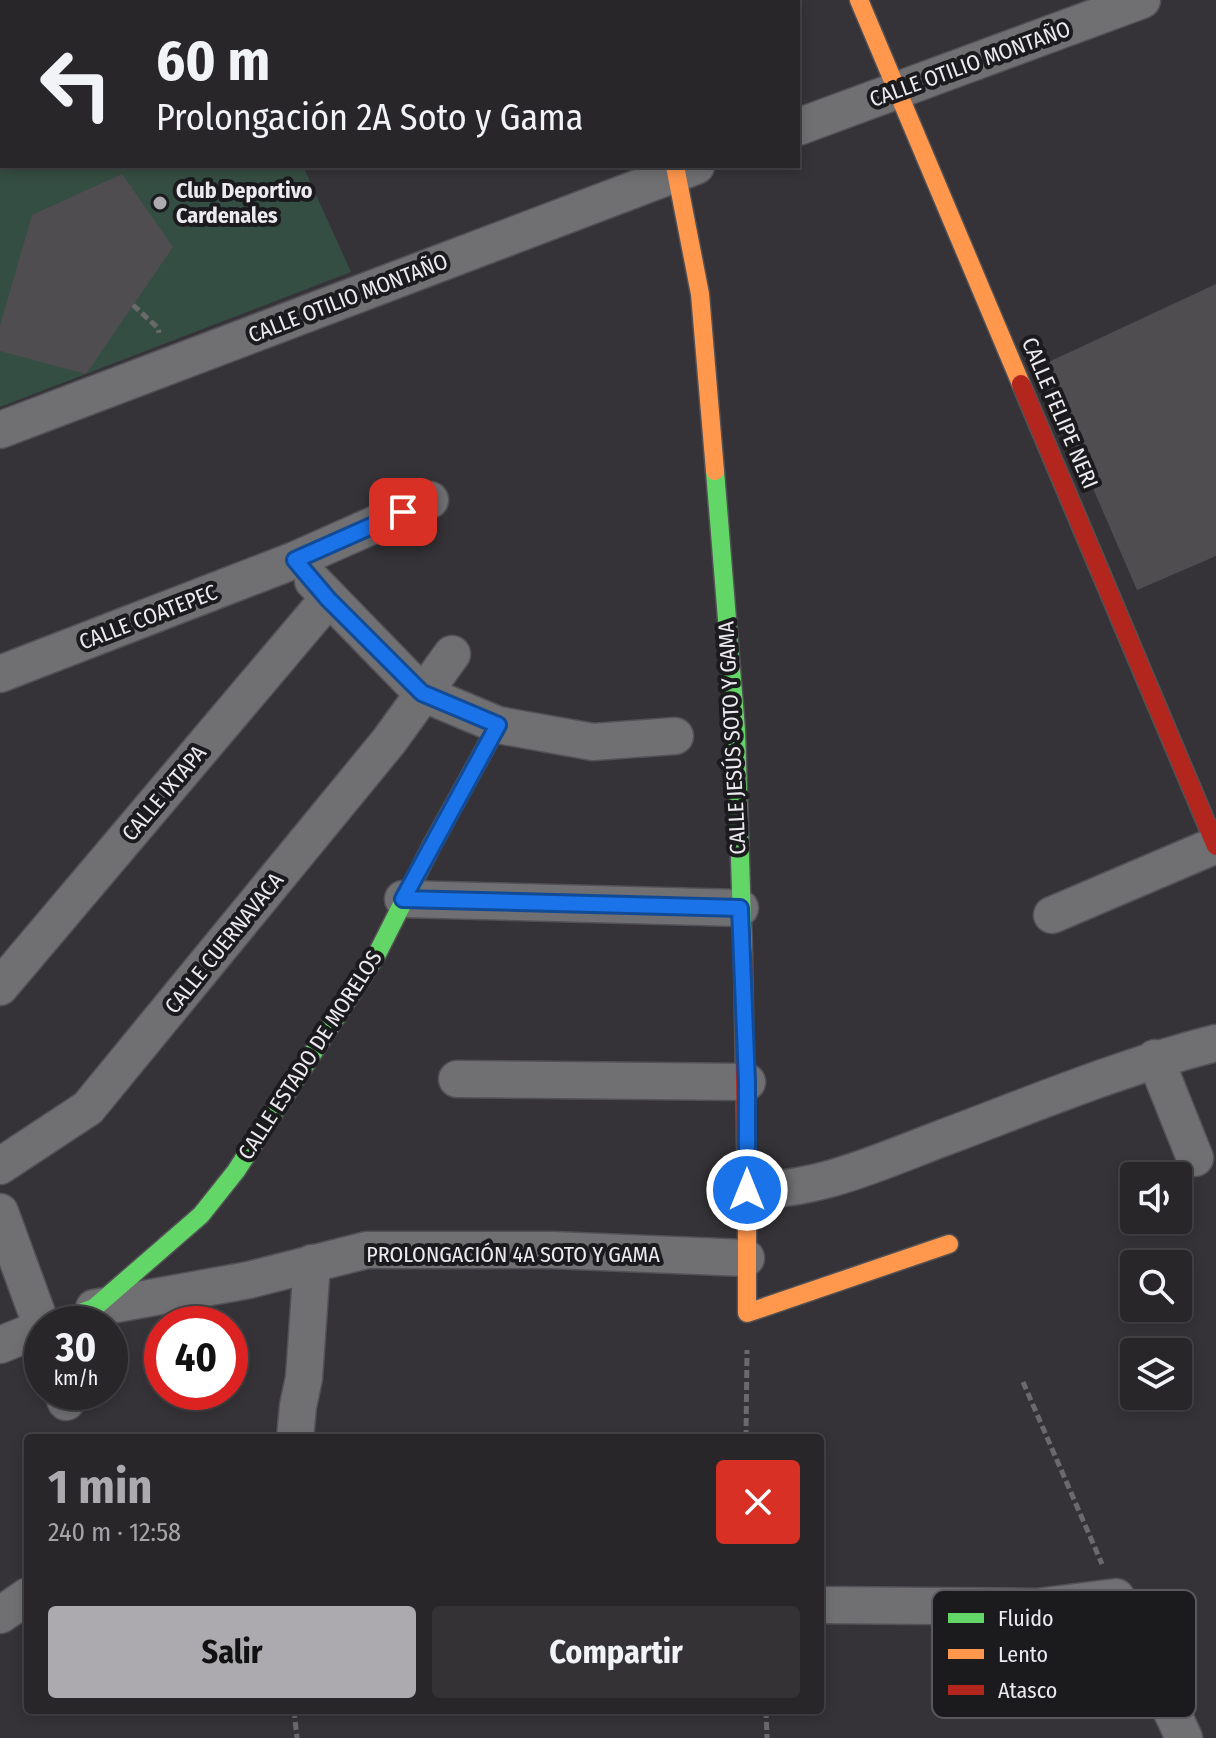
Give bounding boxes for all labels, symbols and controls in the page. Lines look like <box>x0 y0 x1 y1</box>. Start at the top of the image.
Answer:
street label: CALLE OTILIO MONTAÑO <box>866 15 1074 113</box>
text: 60 m <box>156 28 270 95</box>
icon: left <box>24 32 128 136</box>
text: Prolongación 2A Soto y Gama <box>156 96 583 140</box>
place label: Club Deportivo Cardenales <box>176 177 313 229</box>
marker: Club Deportivo Cardenales <box>151 194 169 212</box>
street label: CALLE OTILIO MONTAÑO <box>244 247 452 349</box>
street label: CALLE FELIPE NERI <box>1016 333 1104 493</box>
pin <box>369 478 437 546</box>
icon: arrive <box>381 490 425 534</box>
street label: CALLE COATEPEC <box>75 578 221 656</box>
street label: CALLE JESÚS SOTO Y GAMA <box>712 620 752 855</box>
street label: CALLE IXTAPA <box>116 739 212 846</box>
street label: CALLE CUERNAVACA <box>159 867 289 1019</box>
street label: CALLE ESTADO DE MORELOS <box>232 945 388 1165</box>
position arrow <box>705 1148 789 1232</box>
map controls <box>1120 1162 1192 1410</box>
button: sound <box>1120 1162 1192 1234</box>
street label: PROLONGACIÓN 4A SOTO Y GAMA <box>366 1241 660 1268</box>
button: search <box>1120 1250 1192 1322</box>
speed limit sign: 40 <box>144 1306 248 1410</box>
text: 30 <box>56 1324 96 1372</box>
button: layers <box>1120 1338 1192 1410</box>
text: km/h <box>54 1366 98 1390</box>
text: 1 min <box>48 1458 153 1516</box>
button: close <box>716 1460 800 1544</box>
text: 240 m · 12:58 <box>48 1517 181 1548</box>
legend <box>932 1590 1196 1718</box>
text: Fluido <box>998 1605 1054 1632</box>
button: Salir <box>48 1606 416 1698</box>
button: Compartir <box>432 1606 800 1698</box>
text: Lento <box>998 1641 1048 1668</box>
text: Atasco <box>998 1677 1057 1704</box>

